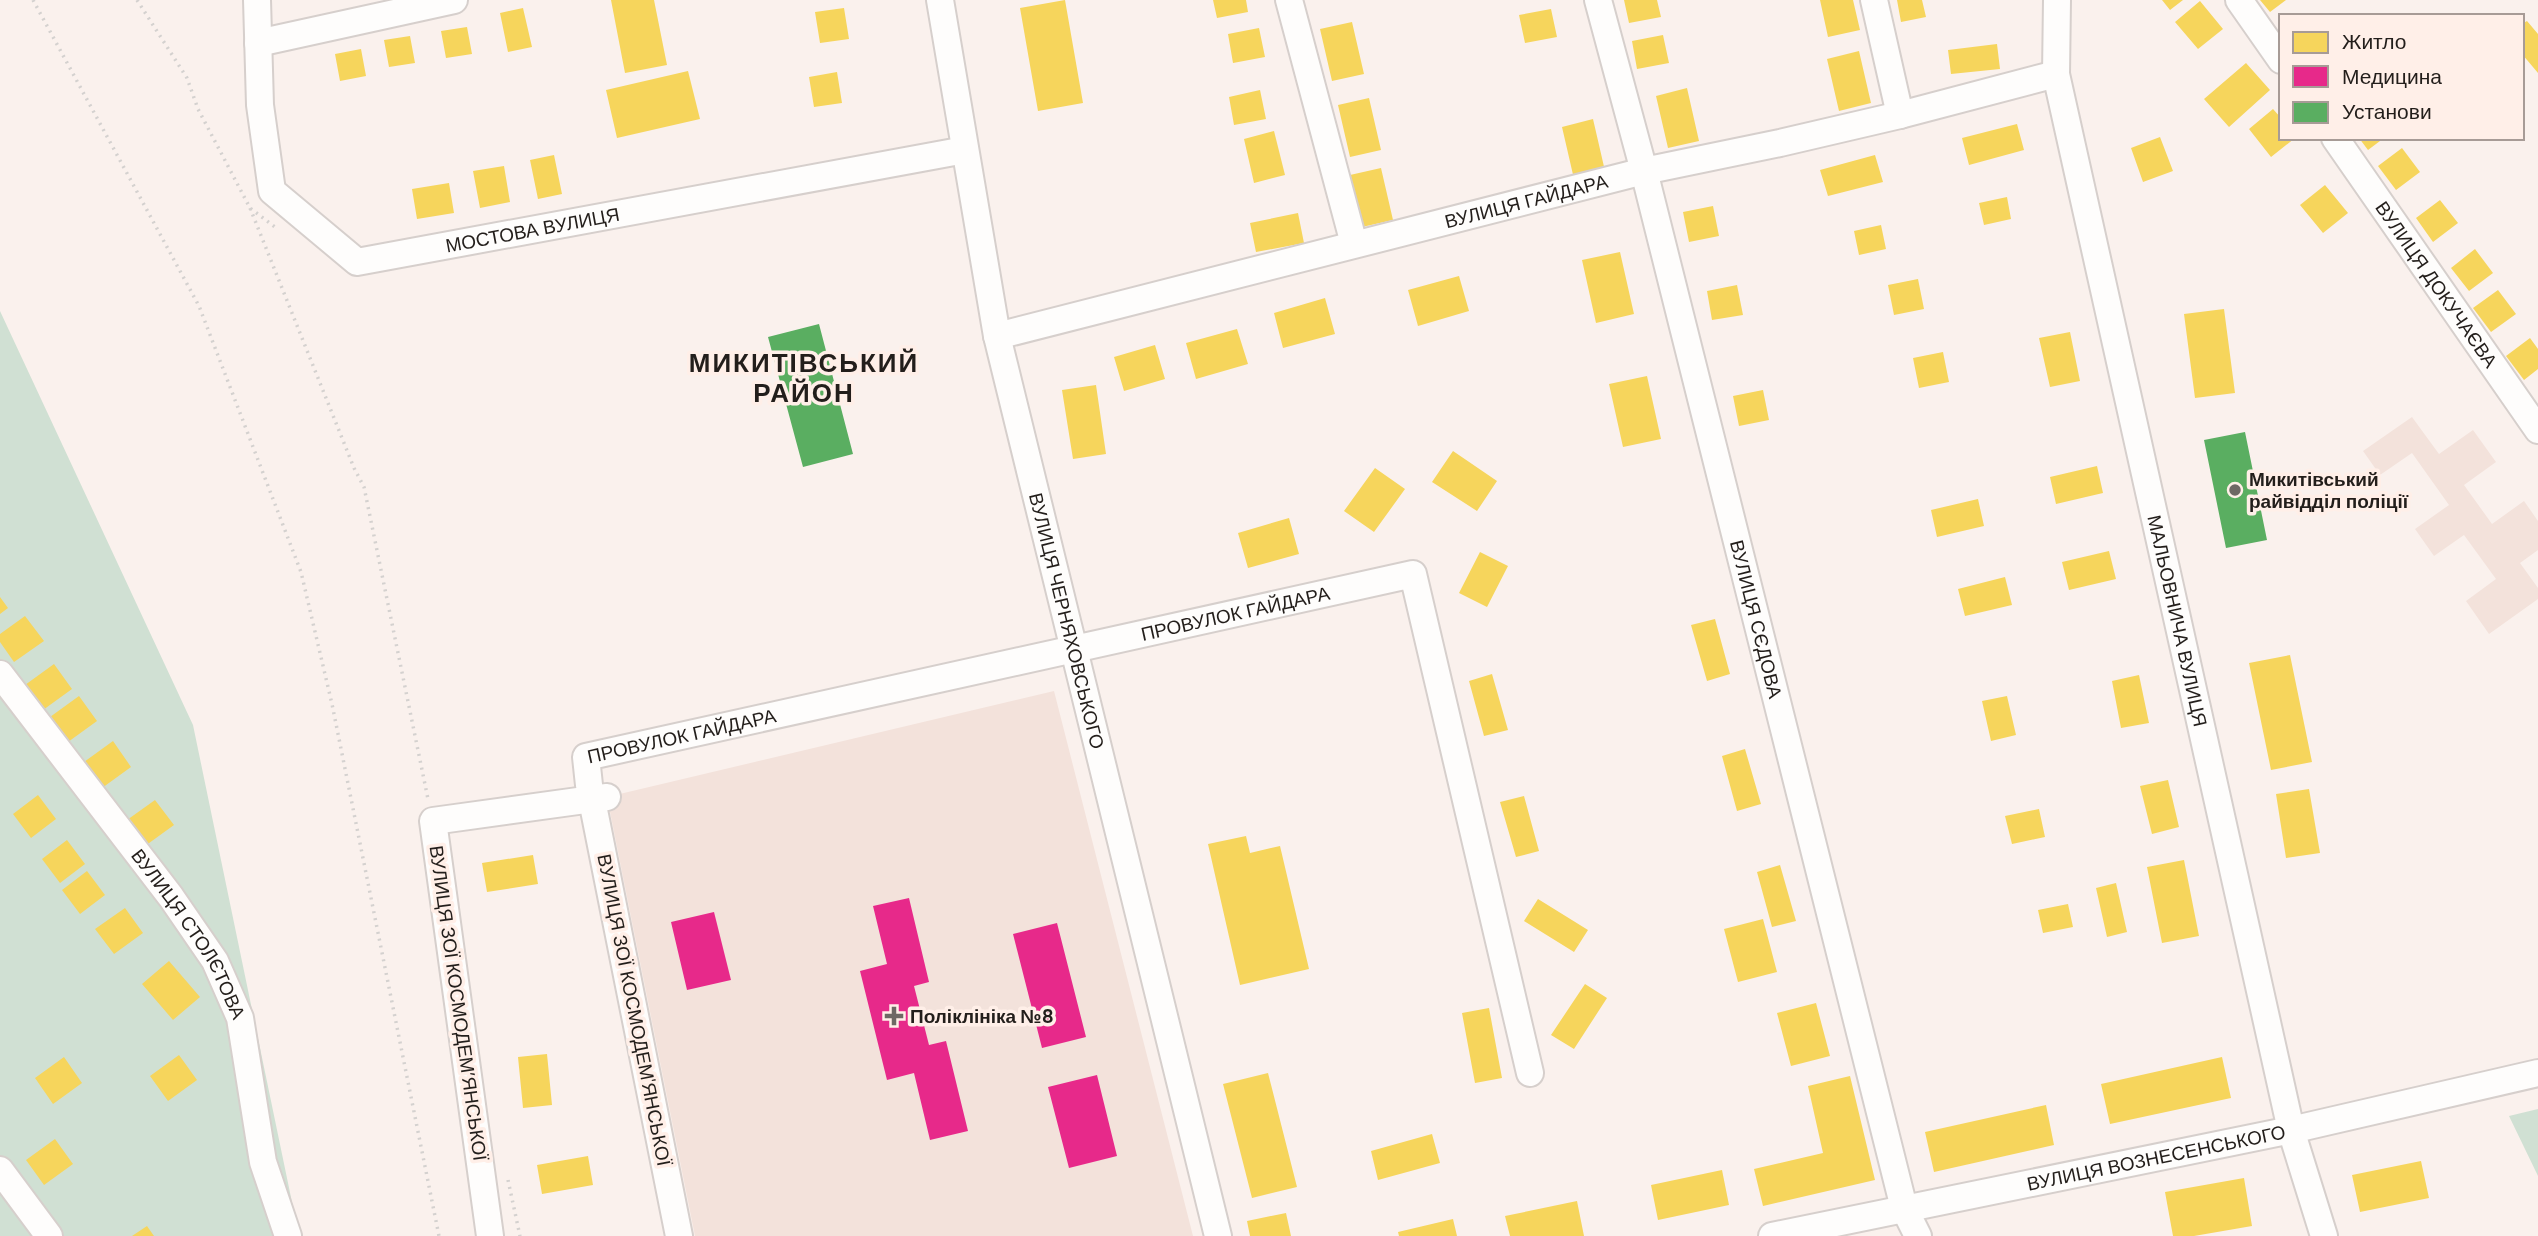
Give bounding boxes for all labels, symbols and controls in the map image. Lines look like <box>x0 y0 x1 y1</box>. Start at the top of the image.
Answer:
legend <box>2279 14 2524 140</box>
text: Житло <box>2342 28 2406 56</box>
text: Медицина <box>2342 63 2442 91</box>
text: Установи <box>2342 98 2432 126</box>
street label: ВУЛИЦЯ ГАЙДАРА <box>1442 168 1611 234</box>
street label: ВУЛИЦЯ ДОКУЧАЄВА <box>2370 196 2503 373</box>
street label: МОСТОВА ВУЛИЦЯ <box>443 201 621 258</box>
district label: МИКИТІВСЬКИЙ РАЙОН <box>689 346 919 410</box>
place label: Микитівський райвідділ поліції <box>2249 467 2409 514</box>
marker: Микитівський райвідділ поліції <box>2227 482 2243 498</box>
street label: ВУЛИЦЯ ЧЕРНЯХОВСЬКОГО <box>1023 490 1110 751</box>
street label: МАЛЬОВНИЧА ВУЛИЦЯ <box>2142 512 2213 729</box>
street label: ВУЛИЦЯ СЄДОВА <box>1724 537 1788 701</box>
street label: ПРОВУЛОК ГАЙДАРА <box>1139 580 1332 646</box>
street label: ПРОВУЛОК ГАЙДАРА <box>585 703 779 769</box>
street label: ВУЛИЦЯ СТОЛЄТОВА <box>126 844 251 1023</box>
street label: ВУЛИЦЯ ЗОЇ КОСМОДЕМ’ЯНСЬКОЇ <box>423 844 493 1163</box>
street label: ВУЛИЦЯ ЗОЇ КОСМОДЕМ'ЯНСЬКОЇ <box>591 852 677 1169</box>
place label: Поліклініка №8 <box>910 1004 1054 1029</box>
marker: Поліклініка №8 <box>884 1006 904 1026</box>
street label: ВУЛИЦЯ ВОЗНЕСЕНСЬКОГО <box>2025 1119 2288 1196</box>

